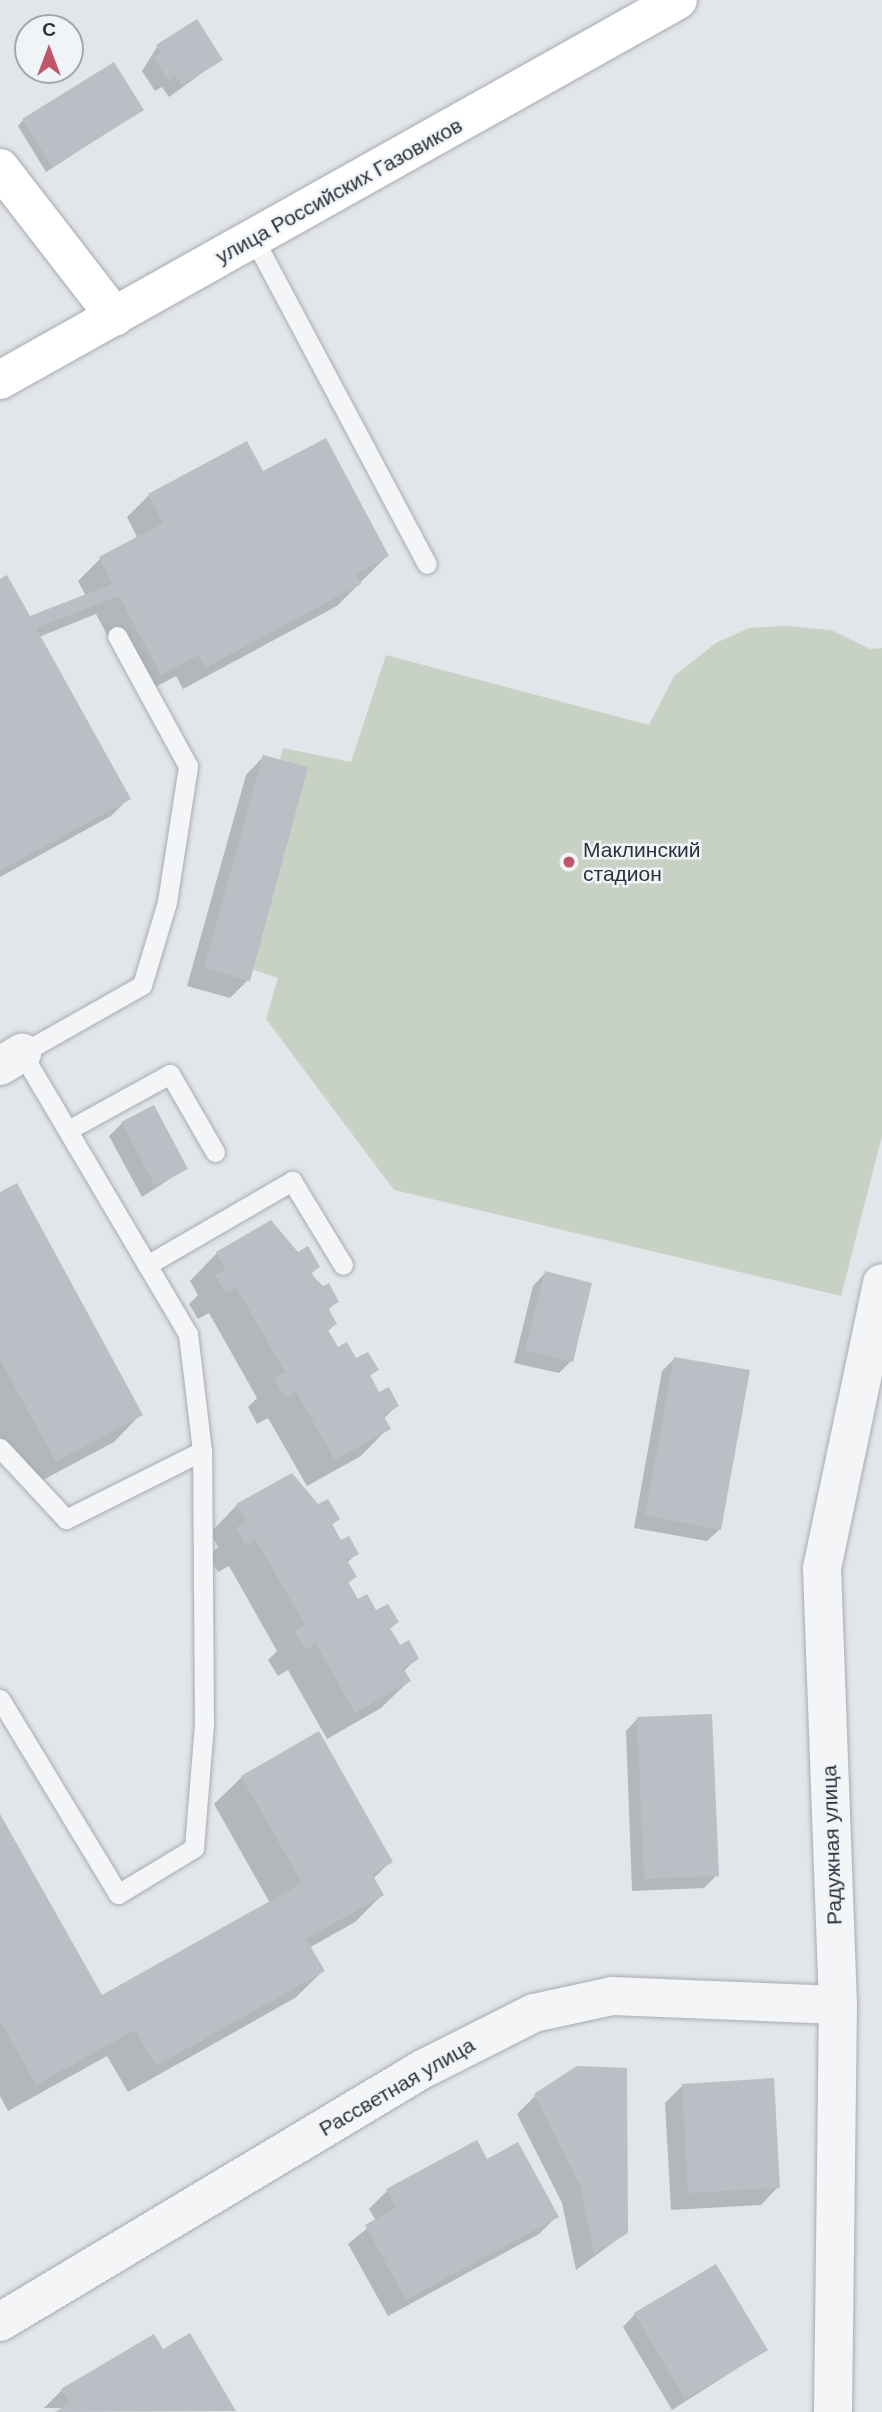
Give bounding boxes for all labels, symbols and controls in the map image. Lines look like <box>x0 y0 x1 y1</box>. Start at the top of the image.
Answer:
north arrow <box>14 14 84 84</box>
text: С <box>42 17 56 42</box>
street label: улица Российских Газовиков <box>211 113 467 269</box>
place label: Маклинский стадион <box>583 837 701 887</box>
marker: Маклинский стадион <box>561 854 577 870</box>
street label: Радужная улица <box>817 1765 847 1925</box>
street label: Рассветная улица <box>315 2032 479 2142</box>

